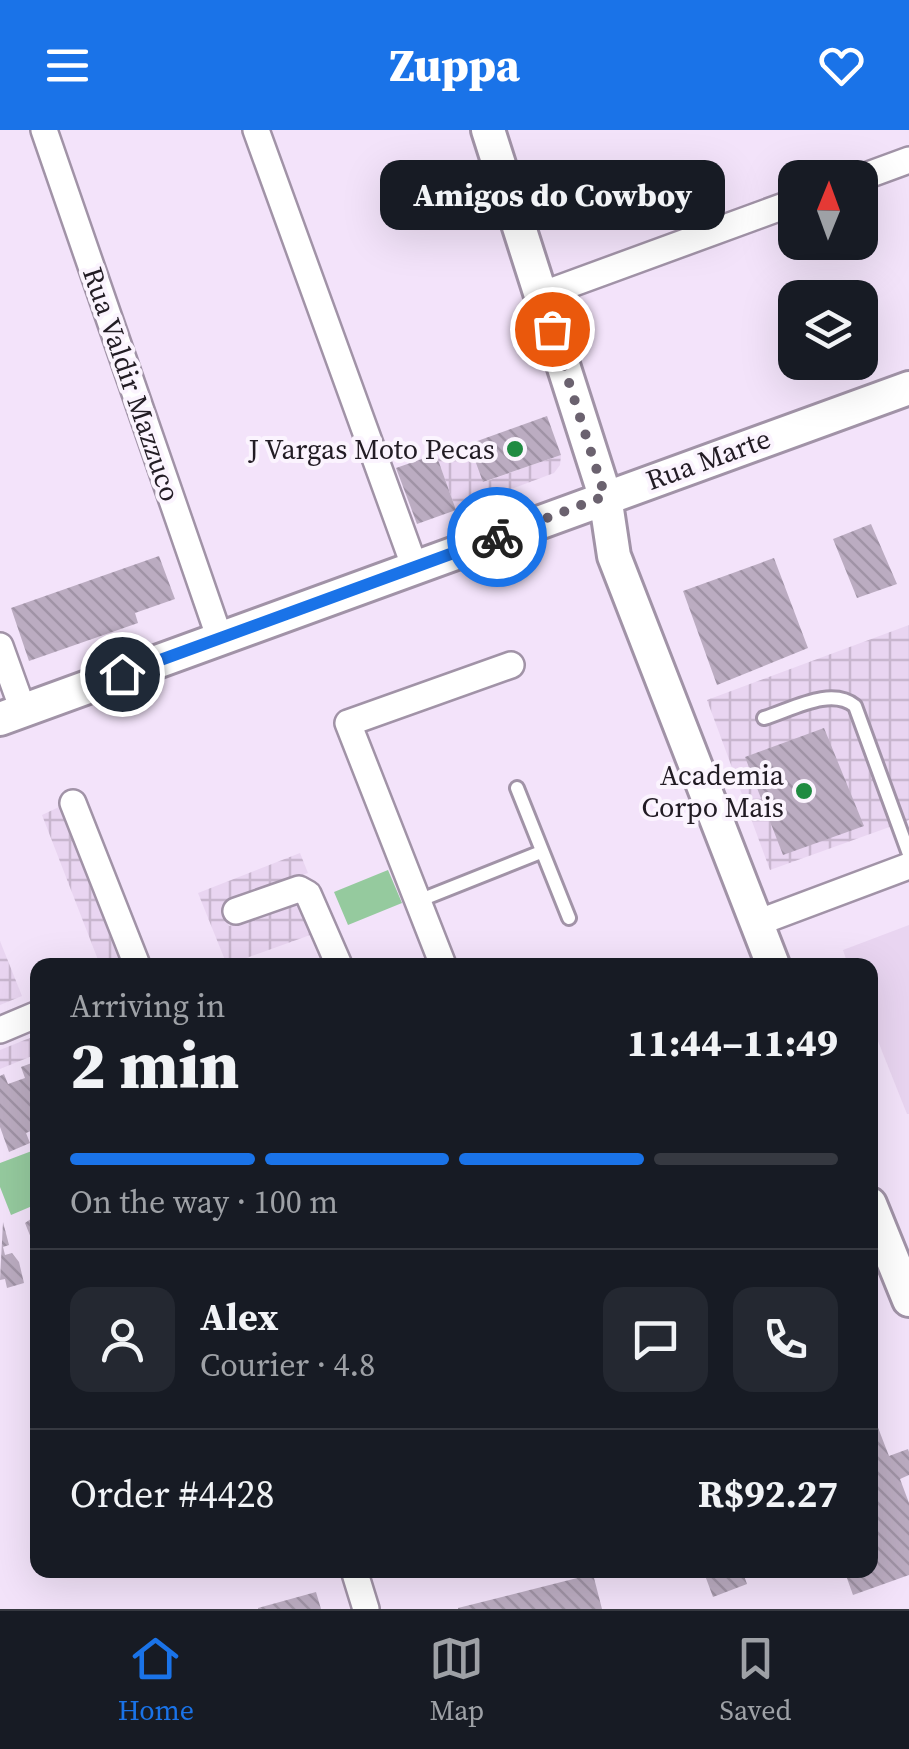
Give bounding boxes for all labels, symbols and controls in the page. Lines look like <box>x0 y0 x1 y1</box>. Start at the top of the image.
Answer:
text: Zuppa <box>389 34 520 96</box>
icon: menu <box>40 38 95 93</box>
icon: heart <box>814 38 869 93</box>
callout: Amigos do Cowboy <box>380 159 724 229</box>
north arrow <box>778 160 878 260</box>
map controls <box>778 160 878 380</box>
text: Amigos do Cowboy <box>413 173 692 217</box>
street label: Rua Valdir Mazzuco <box>74 262 190 506</box>
button: layers <box>778 280 878 380</box>
pin <box>510 287 595 372</box>
icon: bag <box>525 302 580 357</box>
street label: Rua Marte <box>641 419 775 499</box>
place label: J Vargas Moto Pecas <box>248 430 495 468</box>
marker: J Vargas Moto Pecas <box>504 438 526 460</box>
courier <box>447 487 547 587</box>
icon: bike <box>470 510 525 565</box>
pin <box>80 632 165 717</box>
icon: home <box>95 647 150 702</box>
place label: Academia Corpo Mais <box>641 756 785 826</box>
marker: Academia Corpo Mais <box>793 780 815 802</box>
text: Arriving in <box>70 984 225 1028</box>
text: 11:44–11:49 <box>627 1017 838 1069</box>
text: 2 min <box>70 1021 240 1110</box>
text: On the way · 100 m <box>70 1180 338 1224</box>
button: person <box>70 1287 175 1392</box>
button: chat <box>603 1287 708 1392</box>
button: phone <box>733 1287 838 1392</box>
text: Alex <box>200 1291 278 1343</box>
text: Courier · 4.8 <box>200 1343 375 1387</box>
text: Order #4428 <box>70 1468 274 1520</box>
text: R$92.27 <box>698 1468 838 1520</box>
tab: Home <box>118 1631 194 1729</box>
tab: Map <box>429 1631 484 1729</box>
tab: Saved <box>720 1631 791 1729</box>

